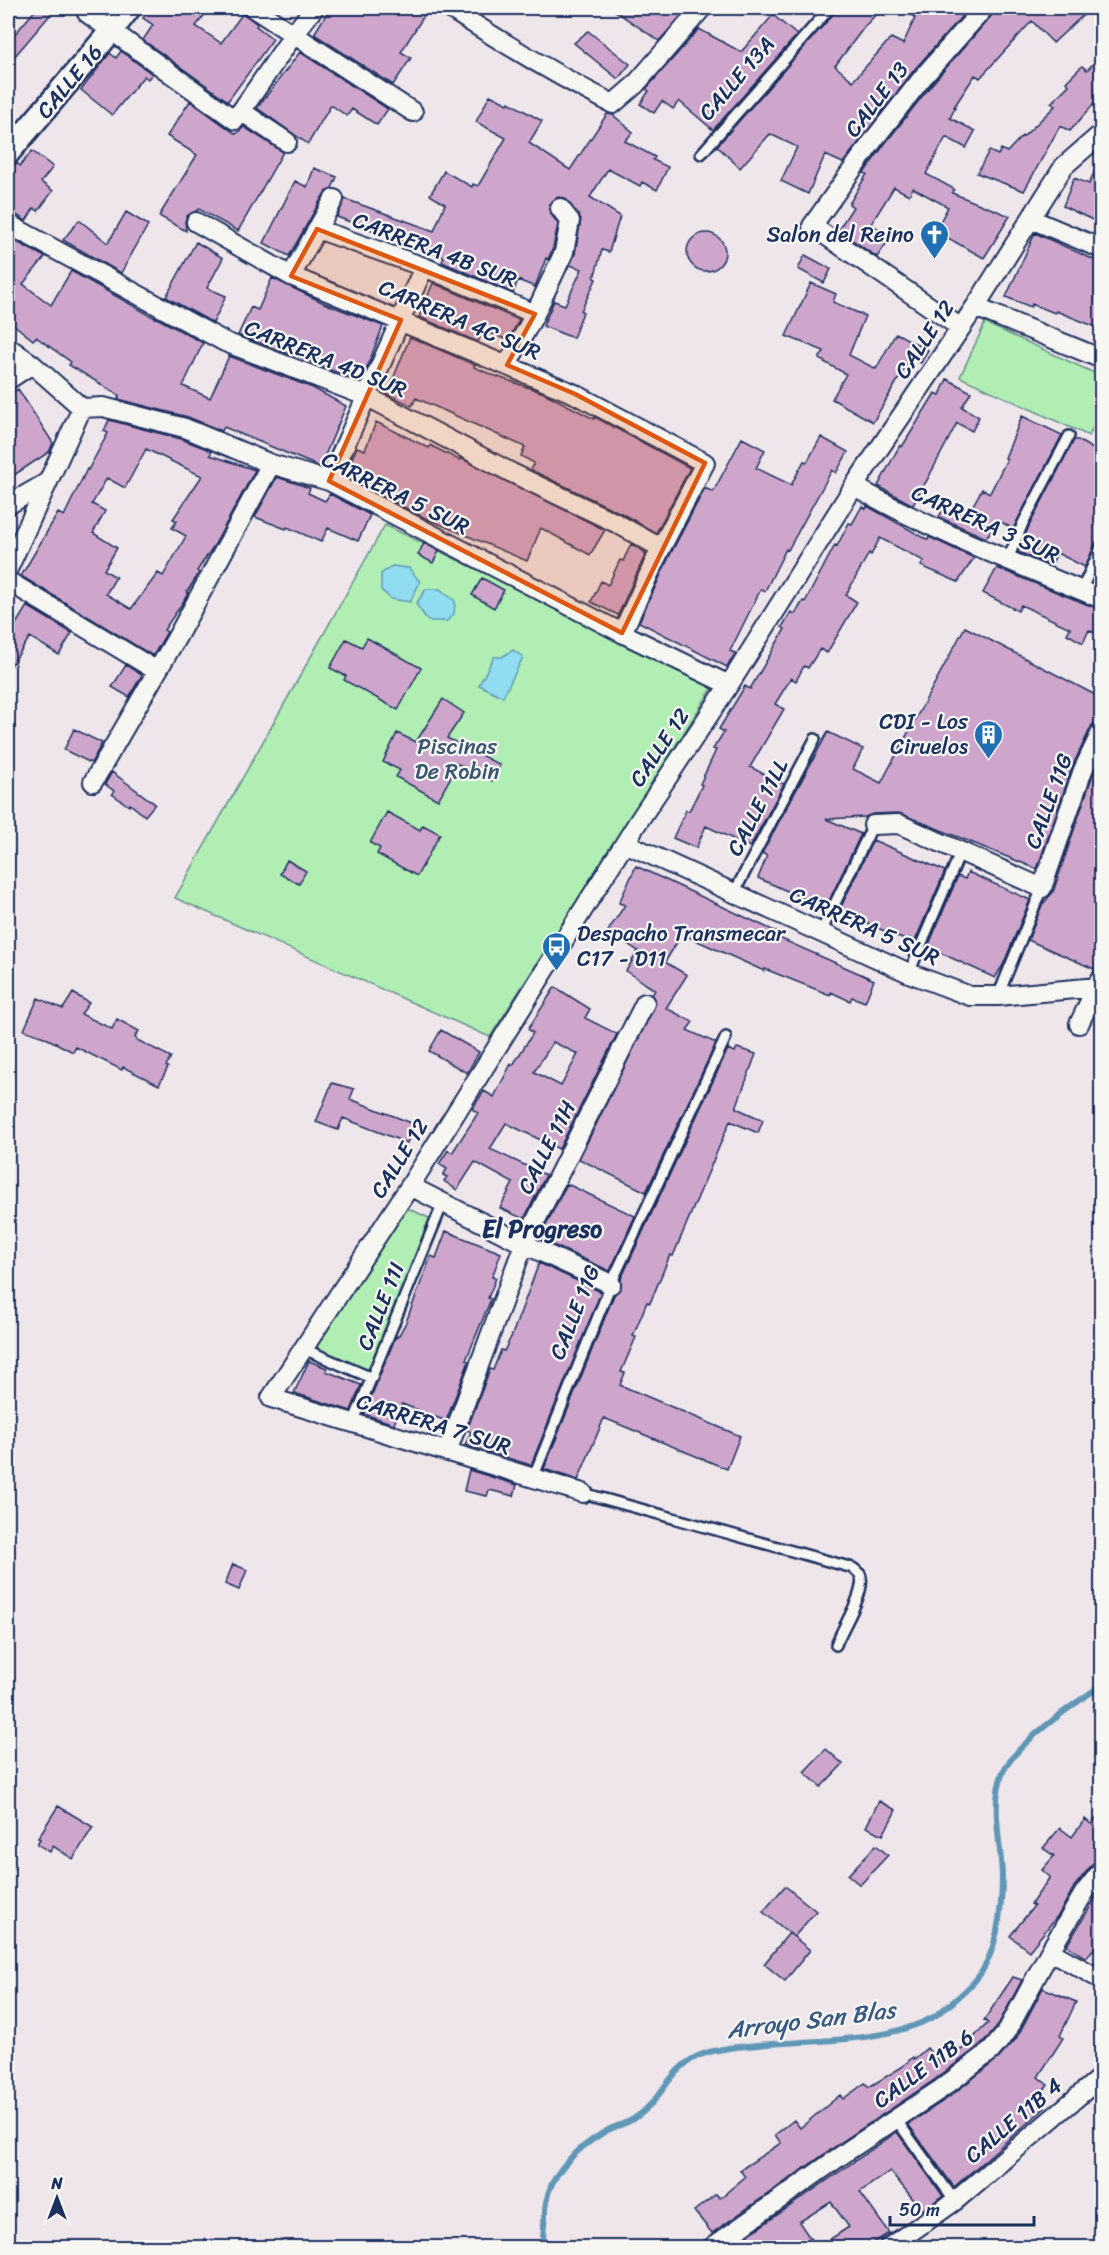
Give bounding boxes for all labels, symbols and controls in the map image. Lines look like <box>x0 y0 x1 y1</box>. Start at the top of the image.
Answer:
street label: CALLE 13A <box>688 27 785 130</box>
street label: CALLE 16 <box>26 35 113 128</box>
street label: CALLE 13 <box>834 53 919 146</box>
street label: CARRERA 4B SUR <box>347 200 523 299</box>
place label: Salon del Reino <box>766 215 914 254</box>
church icon: Salon del Reino <box>919 218 951 260</box>
street label: CARRERA 4C SUR <box>373 268 547 371</box>
street label: CALLE 12 <box>883 291 966 387</box>
street label: CARRERA 4D SUR <box>239 308 413 409</box>
street label: CARRERA 5 SUR <box>315 440 477 545</box>
street label: CARRERA 3 SUR <box>905 473 1067 574</box>
street label: CALLE 12 <box>618 699 701 795</box>
place label: CDI - Los Ciruelos <box>879 702 969 766</box>
building icon: CDI - Los Ciruelos <box>973 718 1005 760</box>
park label: Piscinas De Robin <box>415 727 499 791</box>
street label: CALLE 11G <box>1013 748 1084 854</box>
street label: CALLE 11LL <box>715 751 799 863</box>
street label: CARRERA 5 SUR <box>783 875 946 976</box>
place label: Despacho Transmecar C17 - D11 <box>577 914 787 978</box>
bus stop icon: Despacho Transmecar C17 - D11 <box>540 930 572 972</box>
street label: CALLE 11H <box>506 1093 587 1201</box>
street label: CALLE 12 <box>359 1110 440 1206</box>
district label: El Progreso <box>482 1208 602 1250</box>
street label: CALLE 11I <box>345 1256 416 1356</box>
street label: CALLE 11G <box>538 1259 611 1365</box>
street label: CARRERA 7 SUR <box>352 1381 516 1466</box>
water label: Arroyo San Blas <box>724 1988 900 2051</box>
street label: CALLE 11B 6 <box>864 2018 982 2119</box>
street label: CALLE 11B 4 <box>955 2067 1071 2173</box>
north arrow <box>27 2168 87 2228</box>
text: N <box>50 2169 63 2198</box>
scale bar <box>890 2189 1034 2227</box>
text: 50 m <box>899 2194 940 2226</box>

